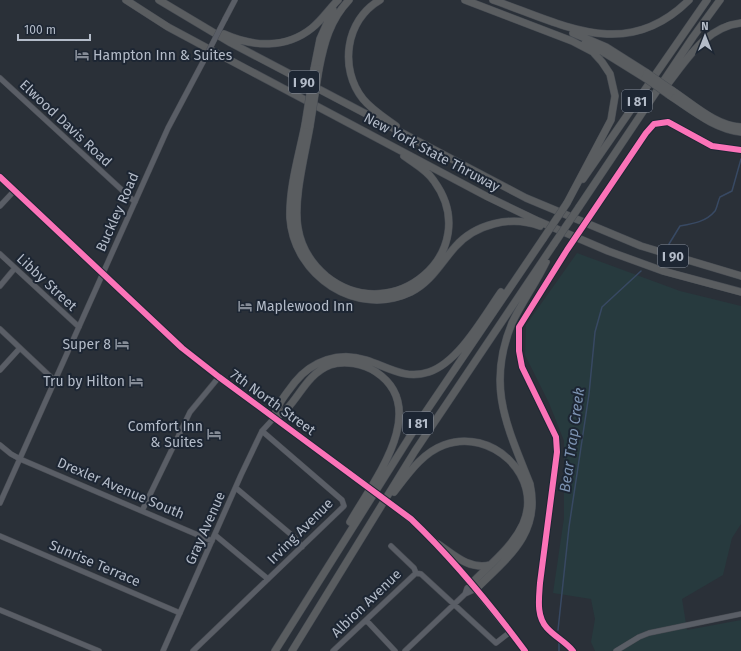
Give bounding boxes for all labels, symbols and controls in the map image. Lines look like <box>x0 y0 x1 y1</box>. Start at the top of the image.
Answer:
scale bar <box>18 16 90 42</box>
north arrow <box>685 16 725 56</box>
text: N <box>701 20 709 33</box>
text: 100 m <box>24 23 56 37</box>
hotel icon: Hampton Inn & Suites <box>74 47 90 63</box>
place label: Hampton Inn & Suites <box>93 47 233 64</box>
road number: I 90 <box>289 71 319 93</box>
street label: Elwood Davis Road <box>16 76 115 170</box>
road number: I 81 <box>622 90 652 112</box>
street label: New York State Thruway <box>361 109 503 196</box>
street label: Buckley Road <box>92 170 143 254</box>
road number: I 90 <box>658 245 688 267</box>
street label: Libby Street <box>13 250 81 315</box>
hotel icon: Maplewood Inn <box>237 298 253 314</box>
place label: Maplewood Inn <box>256 298 354 315</box>
place label: Super 8 <box>62 336 111 353</box>
hotel icon: Super 8 <box>114 336 130 352</box>
street label: 7th North Street <box>227 366 319 440</box>
place label: Tru by Hilton <box>43 373 125 390</box>
hotel icon: Tru by Hilton <box>128 373 144 389</box>
water label: Bear Trap Creek <box>556 387 588 493</box>
road number: I 81 <box>403 412 433 434</box>
place label: Comfort Inn & Suites <box>128 418 203 451</box>
hotel icon: Comfort Inn & Suites <box>206 426 222 442</box>
street label: Drexler Avenue South <box>55 454 187 523</box>
street label: Gray Avenue <box>182 489 229 567</box>
street label: Irving Avenue <box>264 495 337 568</box>
street label: Sunrise Terrace <box>47 537 143 590</box>
street label: Albion Avenue <box>328 566 405 641</box>

